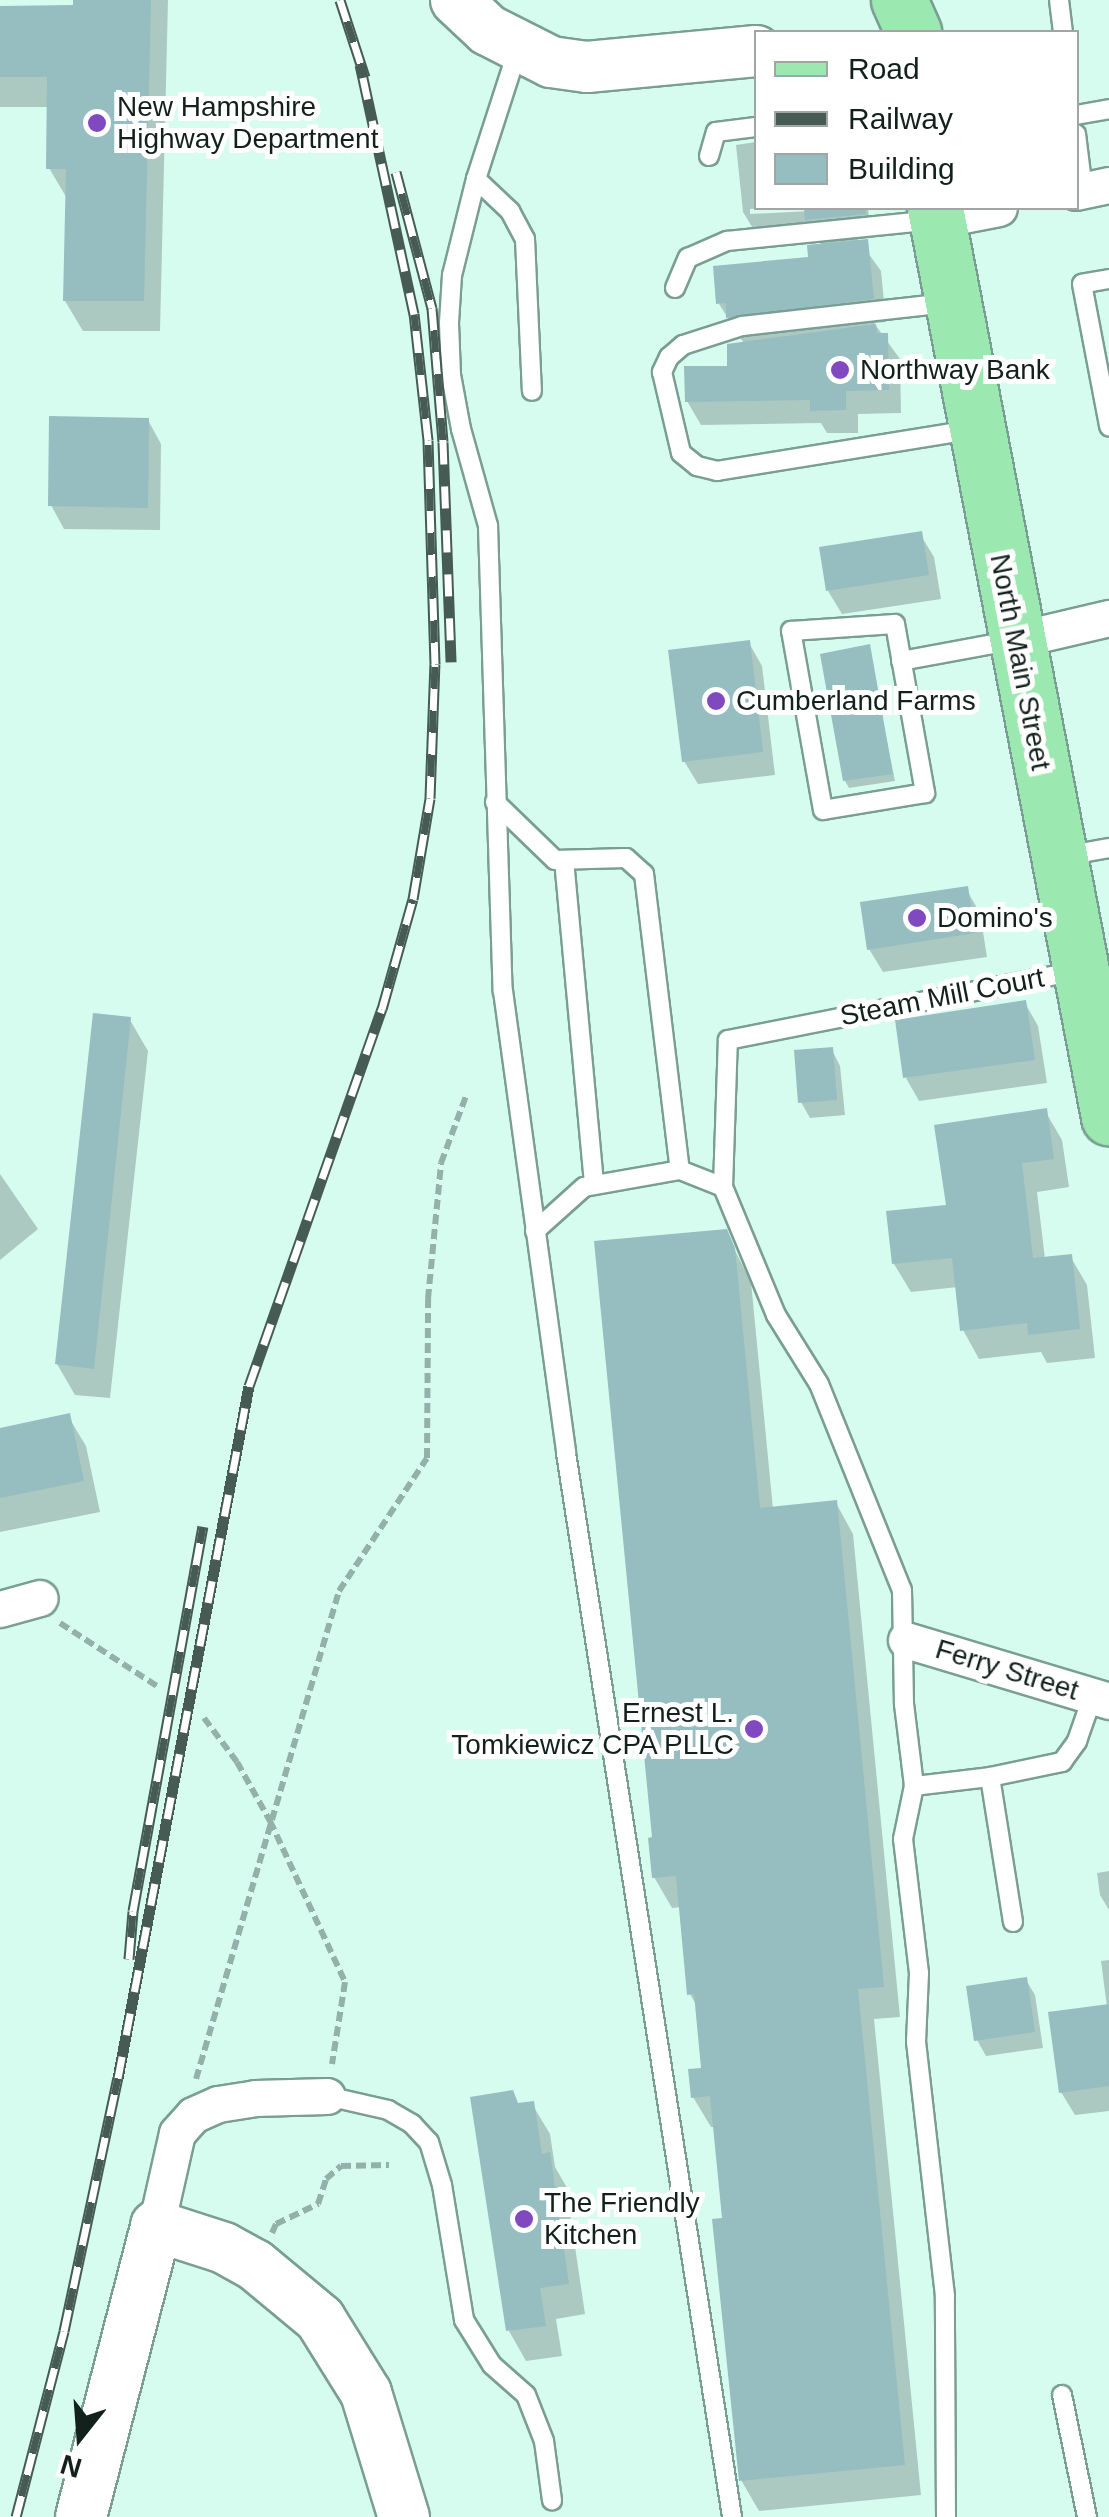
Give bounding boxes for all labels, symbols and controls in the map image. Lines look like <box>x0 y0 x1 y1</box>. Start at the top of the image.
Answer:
legend <box>754 30 1079 210</box>
text: Road <box>848 52 920 85</box>
place label: New Hampshire Highway Department <box>117 90 378 156</box>
text: Railway <box>848 102 953 135</box>
marker: New Hampshire Highway Department <box>86 112 108 134</box>
text: Building <box>848 152 955 185</box>
place label: Northway Bank <box>860 353 1050 387</box>
marker: Northway Bank <box>829 359 851 381</box>
street label: North Main Street <box>983 551 1057 773</box>
place label: Cumberland Farms <box>736 684 976 718</box>
marker: Cumberland Farms <box>705 690 727 712</box>
place label: Domino's <box>937 901 1053 935</box>
marker: Domino's <box>906 907 928 929</box>
street label: Steam Mill Court <box>837 961 1047 1033</box>
street label: Ferry Street <box>931 1632 1083 1708</box>
place label: Ernest L. Tomkiewicz CPA PLLC <box>450 1696 734 1762</box>
marker: Ernest L. Tomkiewicz CPA PLLC <box>743 1718 765 1740</box>
place label: The Friendly Kitchen <box>544 2186 700 2252</box>
marker: The Friendly Kitchen <box>513 2208 535 2230</box>
north arrow <box>30 2387 130 2487</box>
text: N <box>57 2448 85 2484</box>

